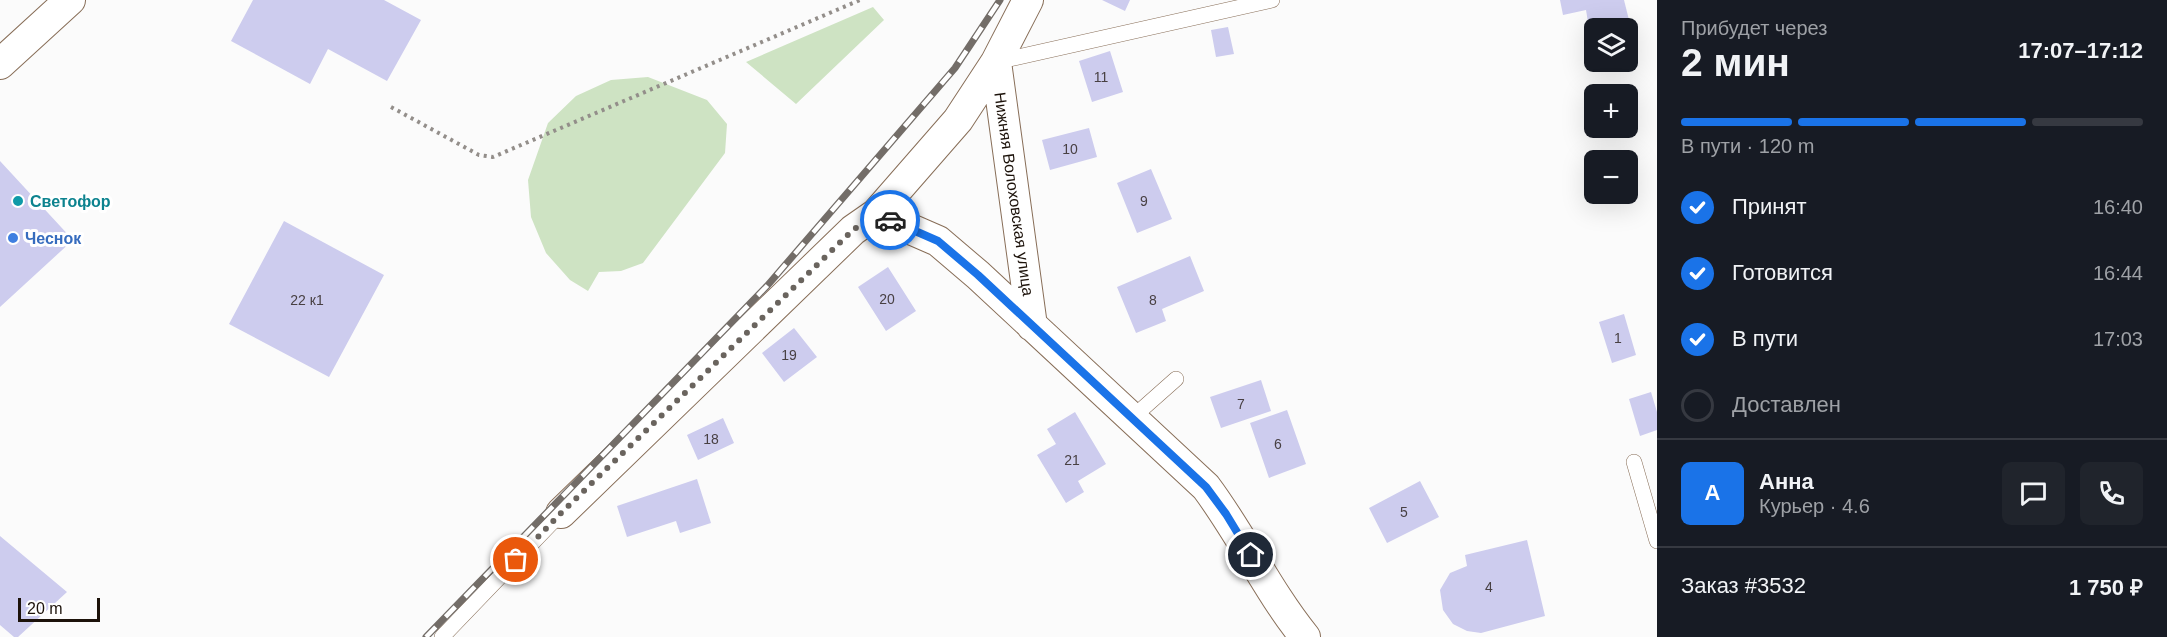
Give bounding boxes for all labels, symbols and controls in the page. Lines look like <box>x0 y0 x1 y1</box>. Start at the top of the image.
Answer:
text: Прибудет через <box>1681 17 1827 39</box>
map controls <box>1584 18 1638 204</box>
button: layers <box>1584 18 1638 72</box>
text: 17:07–17:12 <box>2018 38 2143 63</box>
text: 2 мин <box>1681 41 1790 84</box>
house number: 11 <box>1094 69 1108 85</box>
button: + <box>1584 84 1638 138</box>
street label: Нижняя Волоховская улица <box>991 91 1037 297</box>
text: В пути · 120 m <box>1681 135 1814 157</box>
house number: 10 <box>1062 141 1078 157</box>
button: − <box>1584 150 1638 204</box>
courier <box>860 190 920 250</box>
icon: check <box>1681 191 1714 224</box>
place label: Светофор <box>30 193 111 210</box>
house number: 9 <box>1140 193 1148 209</box>
marker: Светофор <box>11 194 25 208</box>
text: Принят <box>1732 194 1806 219</box>
text: 16:40 <box>2093 196 2143 218</box>
icon: car <box>874 204 907 237</box>
place label: Чеснок <box>25 230 82 247</box>
marker: Чеснок <box>6 231 20 245</box>
icon: check <box>1681 257 1714 290</box>
text: Готовится <box>1732 260 1833 285</box>
text: 16:44 <box>2093 262 2143 284</box>
house number: 20 <box>879 291 895 307</box>
house number: 22 к1 <box>290 292 324 308</box>
house number: 8 <box>1149 292 1157 308</box>
icon: check <box>1681 323 1714 356</box>
text: В пути <box>1732 326 1798 351</box>
text: 17:03 <box>2093 328 2143 350</box>
house number: 1 <box>1614 330 1622 346</box>
house number: 19 <box>781 347 797 363</box>
text: Доставлен <box>1732 392 1841 417</box>
house number: 7 <box>1237 396 1245 412</box>
house number: 18 <box>703 431 719 447</box>
house number: 6 <box>1274 436 1282 452</box>
house number: 21 <box>1064 452 1080 468</box>
button: chat <box>2002 462 2065 525</box>
button: phone <box>2080 462 2143 525</box>
text: Анна <box>1759 469 1814 494</box>
text: А <box>1705 480 1720 505</box>
text: Курьер · 4.6 <box>1759 495 1870 517</box>
house number: 5 <box>1400 504 1408 520</box>
pin <box>1225 529 1276 580</box>
pin <box>490 534 541 585</box>
icon: home <box>1234 538 1267 571</box>
icon: bag <box>499 543 532 576</box>
text: Заказ #3532 <box>1681 573 1806 598</box>
text: 1 750 ₽ <box>2069 575 2143 600</box>
house number: 4 <box>1485 579 1493 595</box>
scale bar <box>18 595 100 622</box>
text: 20 m <box>27 600 63 617</box>

